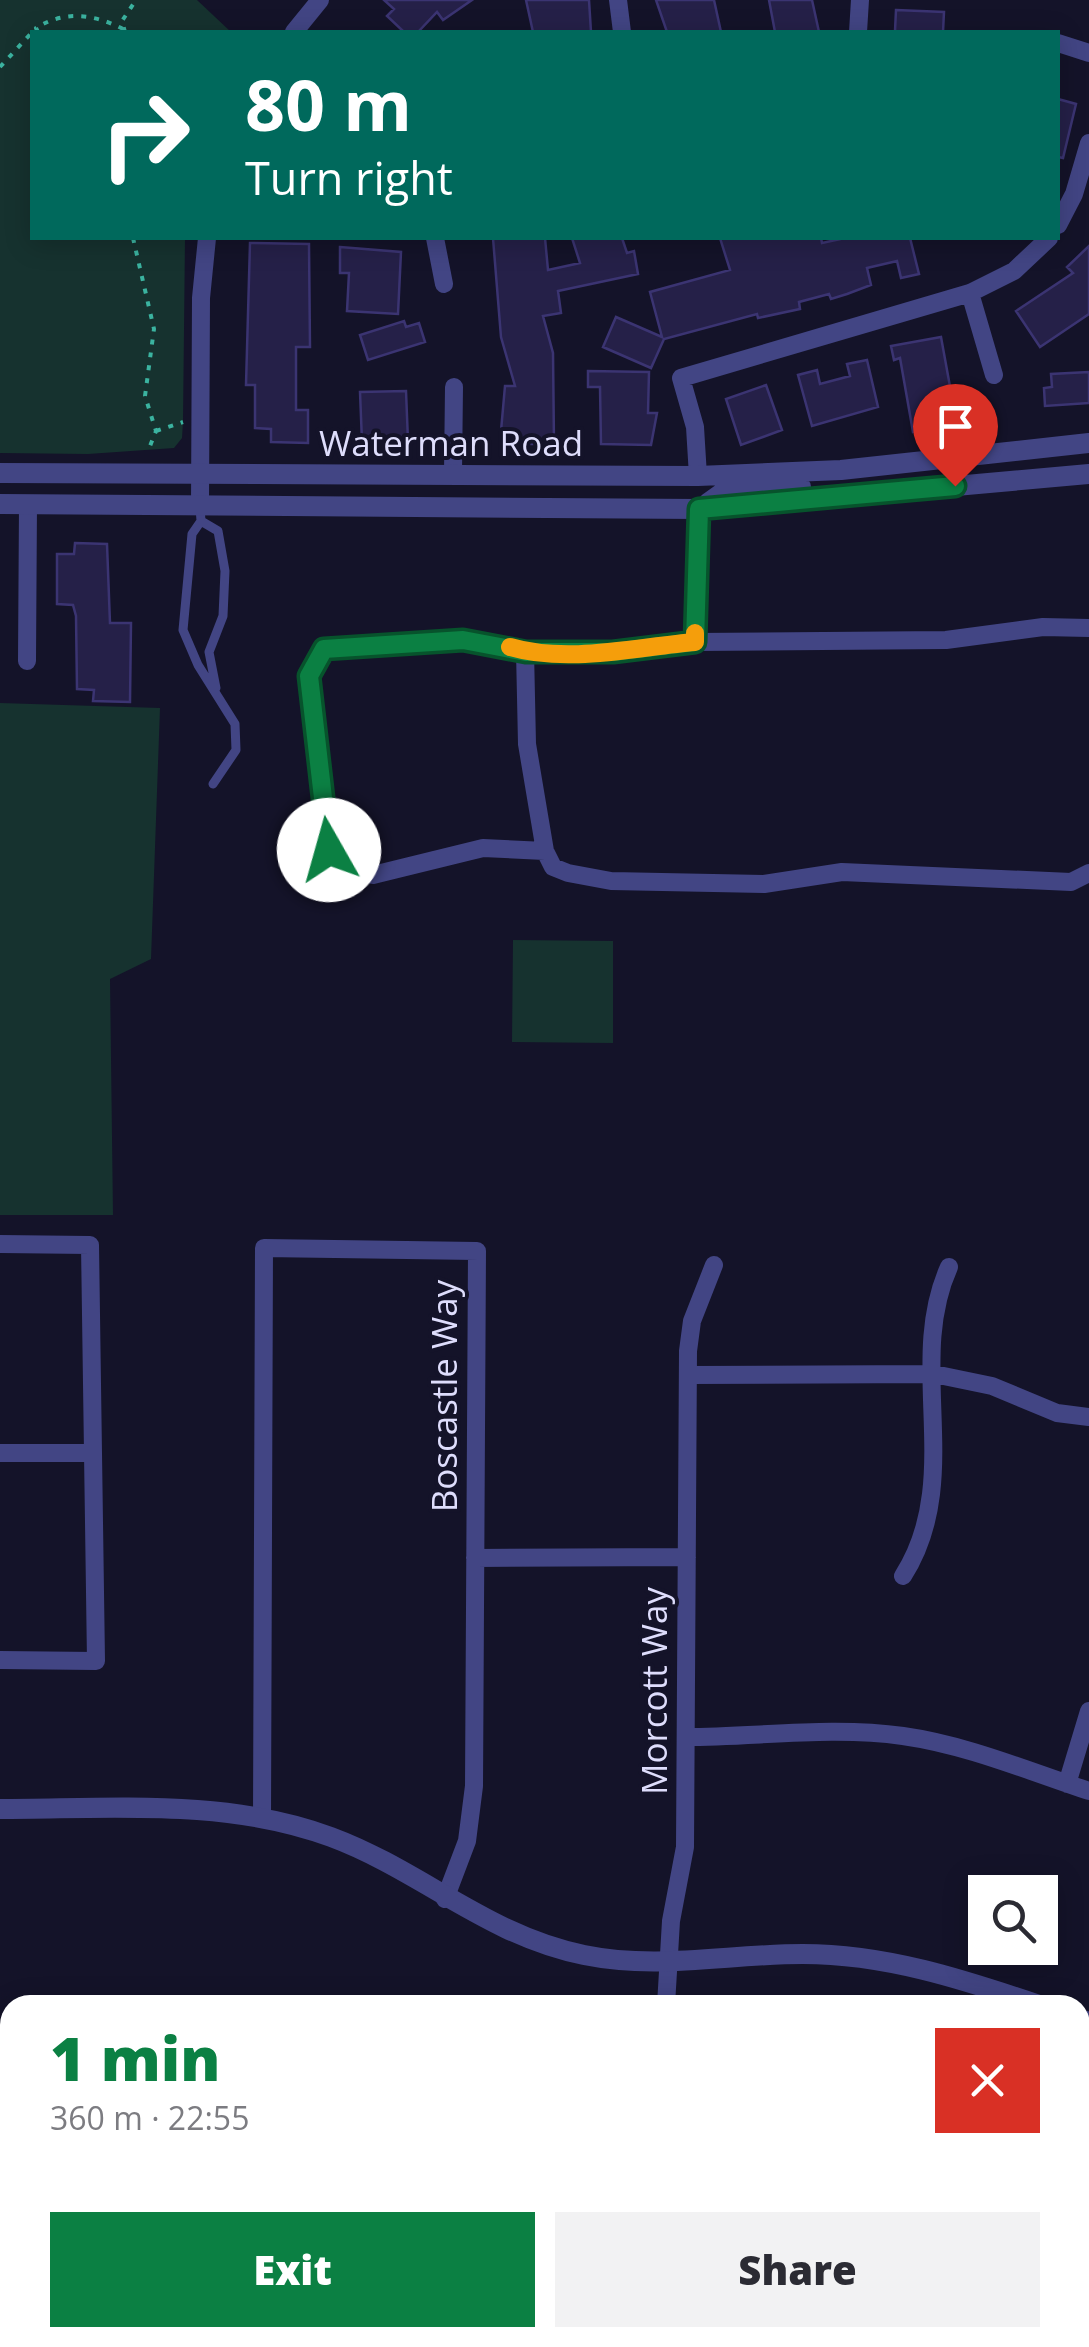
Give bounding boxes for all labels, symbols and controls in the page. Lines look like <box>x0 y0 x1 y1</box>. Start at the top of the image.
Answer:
text: 80 m <box>245 56 412 152</box>
icon: right <box>80 70 210 200</box>
text: Turn right <box>245 147 453 208</box>
pin <box>913 384 998 487</box>
icon: arrive <box>928 399 983 454</box>
street label: Waterman Road <box>319 419 583 466</box>
position arrow <box>277 798 381 902</box>
street label: Boscastle Way <box>420 1279 467 1512</box>
street label: Morcott Way <box>630 1587 677 1795</box>
map controls <box>968 1875 1058 1965</box>
button: search <box>968 1875 1058 1965</box>
text: 1 min <box>50 2017 220 2099</box>
button: close <box>935 2028 1040 2133</box>
text: 360 m · 22:55 <box>50 2096 249 2139</box>
button: Exit <box>50 2212 535 2327</box>
button: Share <box>555 2212 1040 2327</box>

